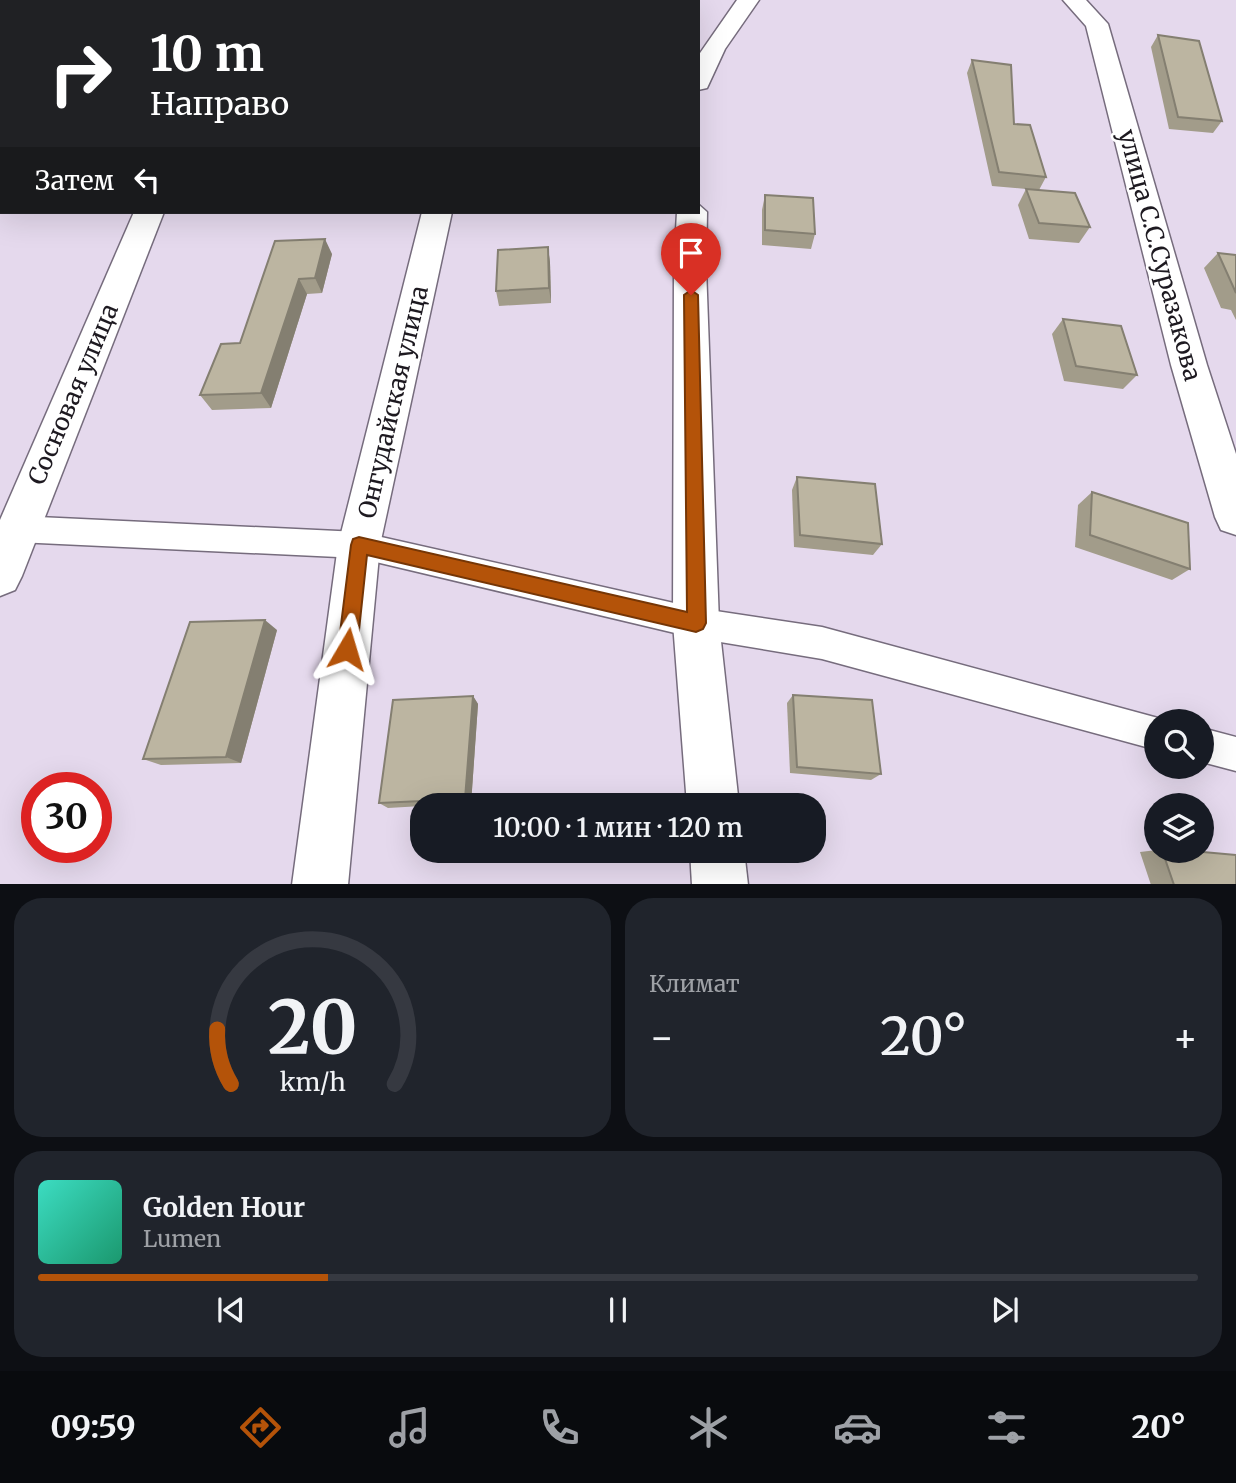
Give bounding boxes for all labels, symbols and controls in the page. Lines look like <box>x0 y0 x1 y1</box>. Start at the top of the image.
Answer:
text: 10 m <box>150 23 264 84</box>
icon: right <box>35 28 126 119</box>
text: Направо <box>150 84 289 124</box>
street label: улица С.С.Суразакова <box>1111 126 1209 384</box>
icon: left <box>128 161 166 199</box>
text: Затем <box>35 164 114 197</box>
pin <box>661 223 721 295</box>
icon: arrive <box>672 234 710 272</box>
street label: Онгудайская улица <box>351 282 435 521</box>
street label: Сосновая улица <box>21 299 125 489</box>
position arrow <box>310 612 384 686</box>
map controls <box>1144 709 1214 863</box>
button: search <box>1144 709 1214 779</box>
speed limit sign: 30 <box>21 772 112 863</box>
button: layers <box>1144 793 1214 863</box>
text: 10:00 · 1 мин · 120 m <box>493 811 743 844</box>
text: Климат <box>649 969 740 998</box>
text: 20 <box>268 982 358 1074</box>
text: 20° <box>880 1004 967 1069</box>
text: − <box>649 1014 674 1061</box>
text: + <box>1173 1014 1198 1061</box>
text: km/h <box>279 1065 346 1097</box>
text: Golden Hour <box>143 1191 305 1224</box>
text: Lumen <box>143 1224 221 1253</box>
icon: previous <box>212 1291 250 1329</box>
icon: pause <box>599 1291 637 1329</box>
icon: next <box>986 1291 1024 1329</box>
icon: directions <box>236 1403 285 1452</box>
icon: music <box>385 1403 434 1452</box>
icon: phone <box>535 1403 584 1452</box>
icon: climate <box>684 1403 733 1452</box>
icon: car <box>833 1403 882 1452</box>
icon: filters <box>982 1403 1031 1452</box>
text: 09:59 <box>50 1407 136 1447</box>
text: 20° <box>1132 1407 1186 1447</box>

